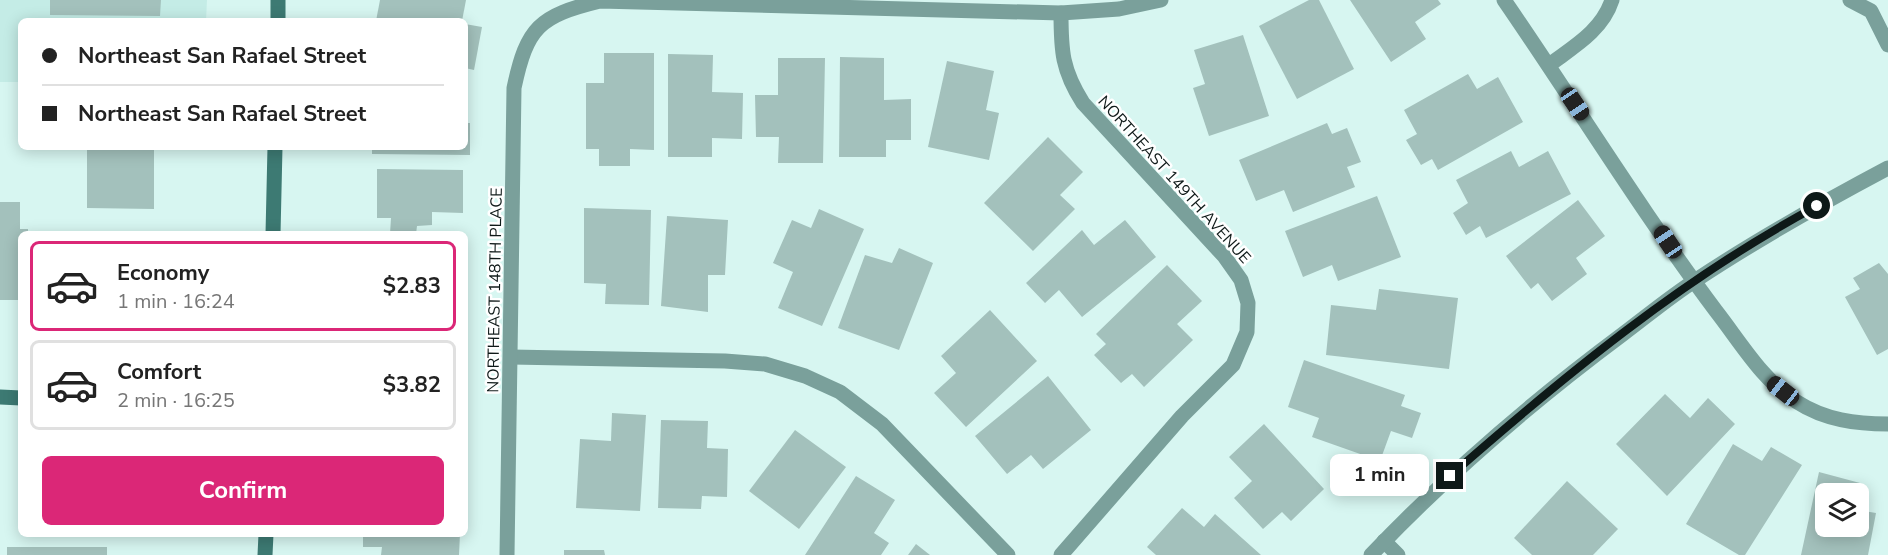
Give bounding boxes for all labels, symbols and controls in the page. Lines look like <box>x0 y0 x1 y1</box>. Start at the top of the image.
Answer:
text: Northeast San Rafael Street <box>78 41 366 71</box>
car <box>1557 84 1593 124</box>
street label: NORTHEAST 149TH AVENUE <box>1093 91 1256 268</box>
text: Northeast San Rafael Street <box>78 99 366 129</box>
street label: NORTHEAST 148TH PLACE <box>482 187 508 393</box>
route start <box>1803 192 1830 219</box>
car <box>1650 222 1686 262</box>
text: Economy <box>117 258 209 288</box>
icon: car <box>45 259 99 313</box>
text: $2.83 <box>383 271 441 301</box>
text: 1 min · 16:24 <box>117 288 235 315</box>
text: Comfort <box>117 357 201 387</box>
icon: car <box>45 358 99 412</box>
text: $3.82 <box>383 370 441 400</box>
car <box>1763 373 1803 409</box>
text: 2 min · 16:25 <box>117 387 235 414</box>
callout: 1 min <box>1330 455 1429 497</box>
button: Confirm <box>42 456 444 525</box>
text: 1 min <box>1354 461 1405 488</box>
route end <box>1436 462 1463 489</box>
map controls <box>1815 483 1869 537</box>
button: layers <box>1815 483 1869 537</box>

